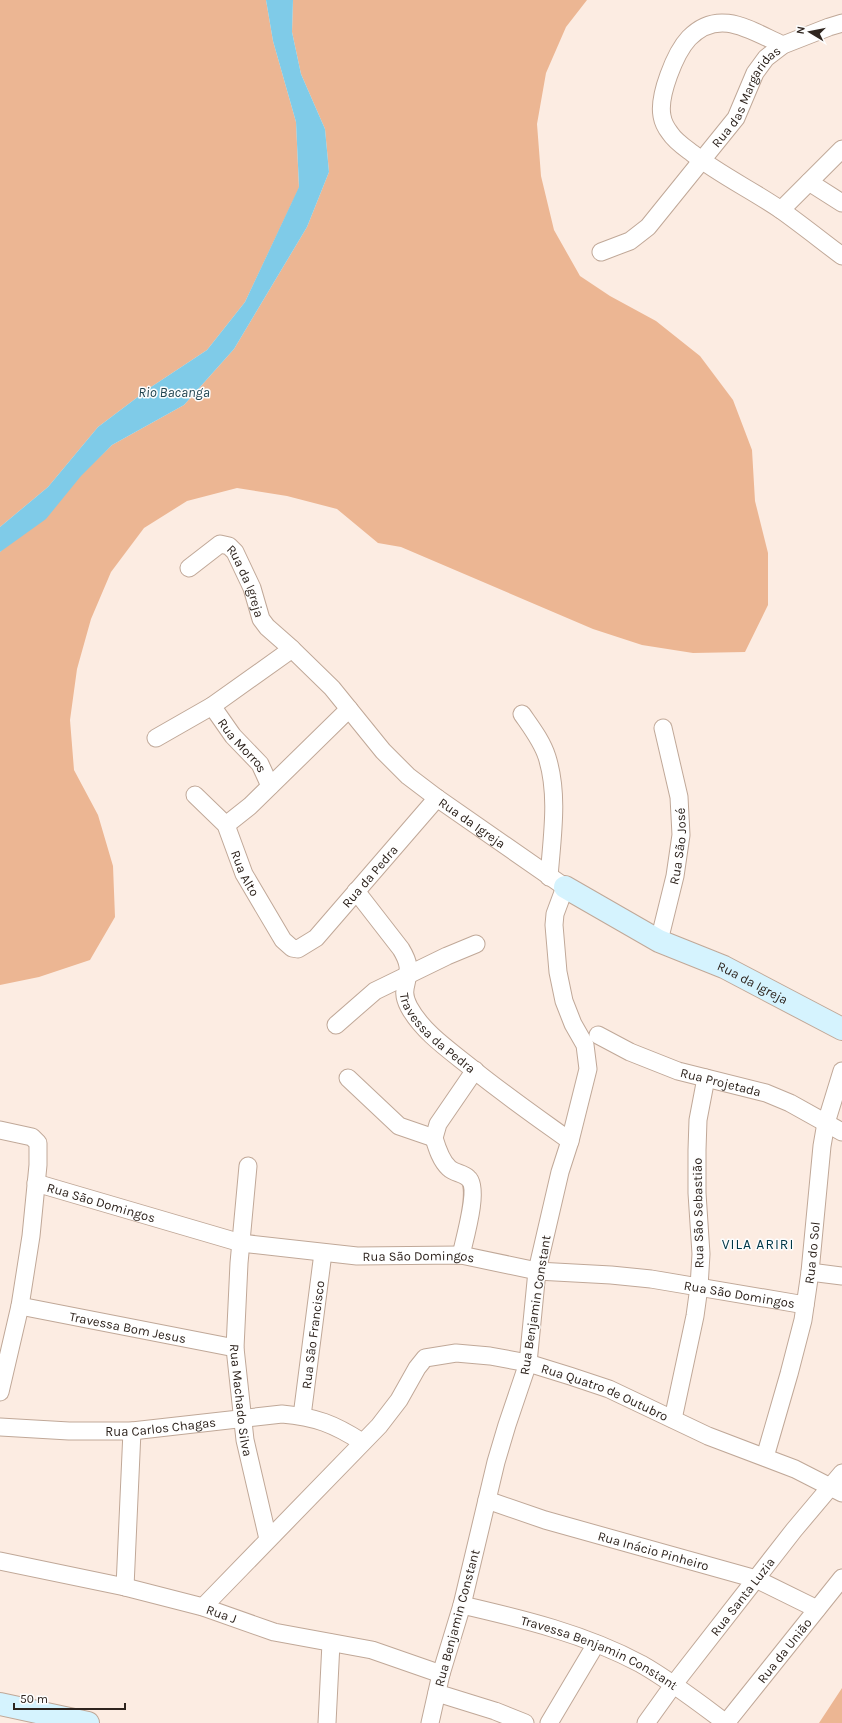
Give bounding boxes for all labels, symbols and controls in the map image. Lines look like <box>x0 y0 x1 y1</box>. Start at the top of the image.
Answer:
north arrow <box>790 12 830 52</box>
text: N <box>794 25 808 35</box>
street label: Rua das Margaridas <box>708 42 783 150</box>
water label: Rio Bacanga <box>138 384 210 401</box>
street label: Rua da Igreja <box>224 541 268 619</box>
street label: Rua Morros <box>215 715 270 775</box>
street label: Rua da Igreja <box>436 794 509 851</box>
street label: Rua São José <box>666 807 689 886</box>
street label: Rua da Pedra <box>338 842 401 910</box>
street label: Rua Alto <box>228 848 263 899</box>
street label: Rua da Igreja <box>715 958 791 1007</box>
street label: Travessa da Pedra <box>397 992 479 1076</box>
street label: Rua Projetada <box>679 1064 763 1099</box>
street label: Rua São Sebastião <box>690 1158 706 1268</box>
street label: Rua São Domingos <box>45 1179 157 1225</box>
street label: Rua do Sol <box>801 1221 822 1285</box>
street label: Rua Benjamin Constant <box>517 1234 553 1376</box>
district label: VILA ARIRI <box>722 1236 794 1253</box>
street label: Rua São Domingos <box>362 1247 476 1265</box>
street label: Rua São Domingos <box>683 1277 796 1311</box>
street label: Rua São Francisco <box>298 1280 327 1390</box>
street label: Travessa Bom Jesus <box>68 1308 188 1346</box>
street label: Rua Machado Silva <box>227 1344 256 1458</box>
street label: Rua Quatro de Outubro <box>539 1360 671 1424</box>
street label: Rua Carlos Chagas <box>105 1414 217 1439</box>
street label: Rua Inácio Pinheiro <box>596 1528 711 1573</box>
street label: Rua Benjamin Constant <box>431 1548 483 1688</box>
street label: Rua Santa Luzia <box>707 1554 777 1639</box>
street label: Rua J <box>204 1601 239 1626</box>
street label: Travessa Benjamin Constant <box>519 1612 681 1693</box>
street label: Rua da União <box>754 1615 815 1686</box>
scale bar <box>14 1685 125 1711</box>
text: 50 m <box>20 1692 48 1706</box>

